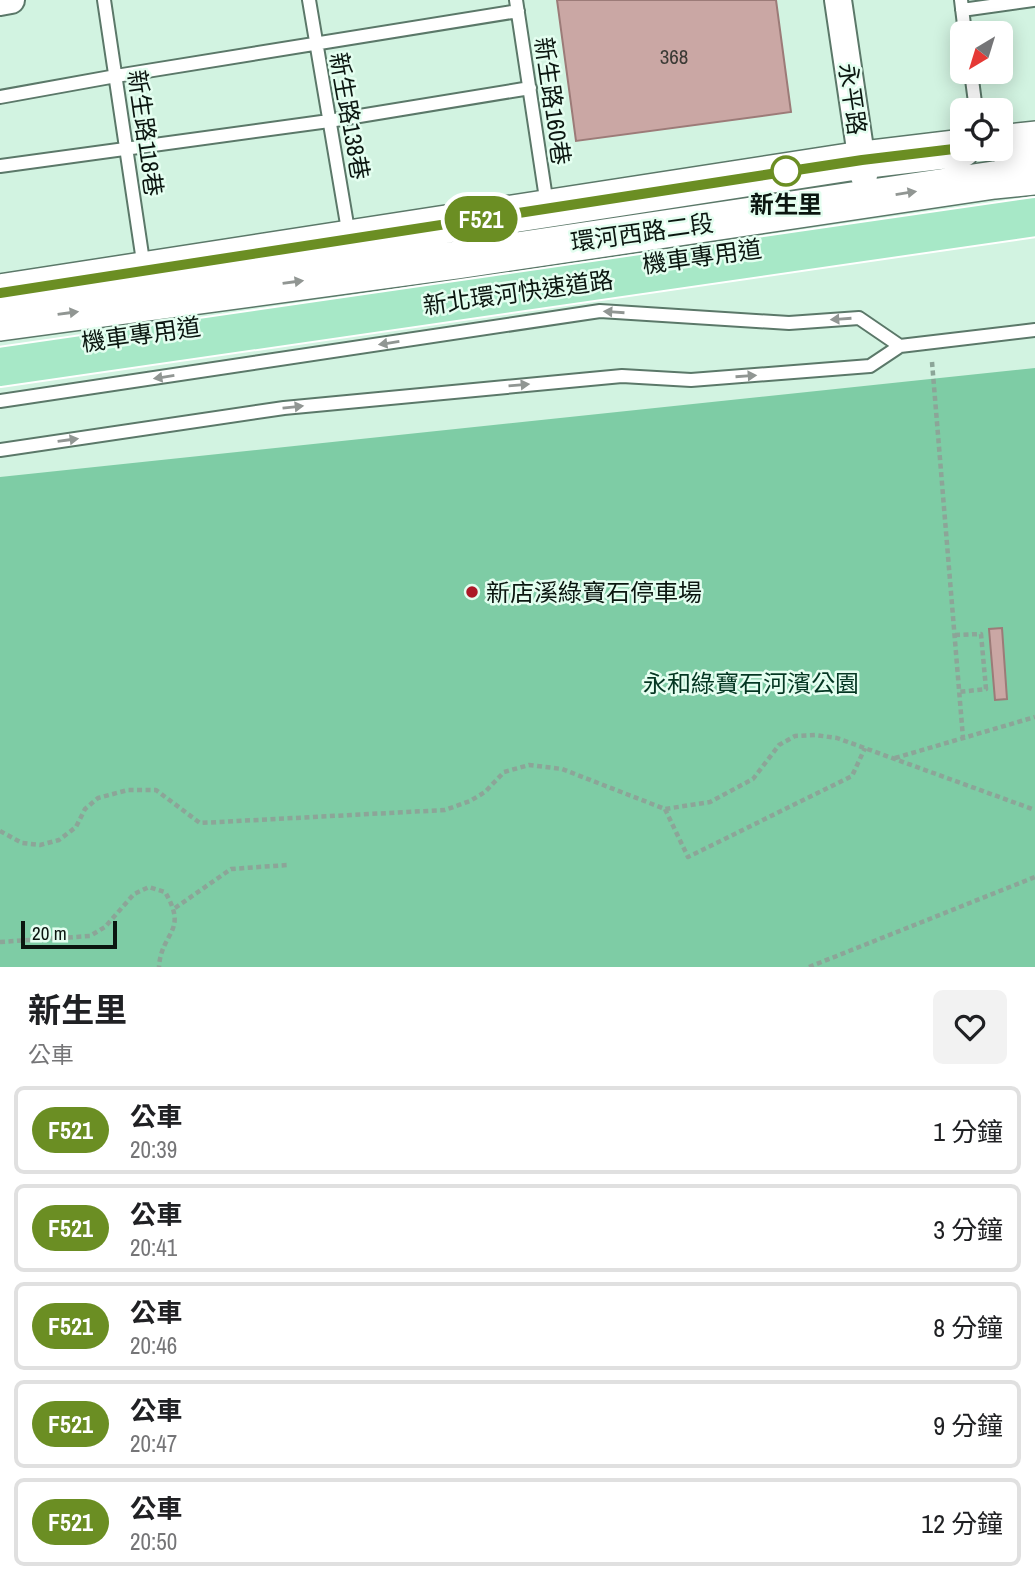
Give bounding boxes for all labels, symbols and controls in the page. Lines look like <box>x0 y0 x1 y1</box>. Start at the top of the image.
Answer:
north arrow <box>950 21 1013 84</box>
map controls <box>950 21 1013 161</box>
street label: 新生路160巷 <box>528 35 578 167</box>
house number: 368 <box>660 42 688 71</box>
street label: 新生路138巷 <box>323 50 377 182</box>
street label: 永平路 <box>832 61 874 137</box>
street label: 新生路118巷 <box>121 68 171 198</box>
button: locate <box>950 98 1013 161</box>
marker: 新生里 <box>771 156 801 186</box>
one-way arrow <box>895 187 917 198</box>
place label: 新生里 <box>750 188 822 220</box>
line badge: F521 <box>432 196 530 242</box>
text: F521 <box>459 203 503 235</box>
street label: 環河西路二段 <box>568 206 716 258</box>
street label: 機車專用道 <box>640 232 764 280</box>
street label: 新北環河快速道路 <box>421 263 615 321</box>
one-way arrow <box>282 276 304 287</box>
one-way arrow <box>602 306 624 317</box>
one-way arrow <box>57 307 79 318</box>
street label: 機車專用道 <box>79 310 203 358</box>
one-way arrow <box>829 314 851 325</box>
one-way arrow <box>377 338 399 349</box>
one-way arrow <box>735 370 757 381</box>
one-way arrow <box>153 372 175 383</box>
one-way arrow <box>508 380 530 391</box>
one-way arrow <box>282 401 304 412</box>
one-way arrow <box>57 434 79 445</box>
place label: 新店溪綠寶石停車場 <box>486 576 702 608</box>
marker: 新店溪綠寶石停車場 <box>464 584 480 600</box>
park label: 永和綠寶石河濱公園 <box>643 667 859 699</box>
scale bar <box>21 918 117 950</box>
text: 20 m <box>32 920 67 946</box>
text: 新生里 <box>28 988 127 1032</box>
button: heart <box>933 990 1007 1064</box>
text: 公車 <box>28 1039 74 1070</box>
text: 公車 <box>130 1099 182 1134</box>
text: F521 <box>48 1114 93 1146</box>
text: 1 分鐘 <box>933 1114 1003 1149</box>
text: 20:39 <box>130 1134 177 1165</box>
text: 公車 <box>130 1197 182 1232</box>
text: F521 <box>48 1212 93 1244</box>
text: 3 分鐘 <box>933 1212 1003 1247</box>
text: 20:41 <box>130 1232 177 1263</box>
text: 公車 <box>130 1295 182 1330</box>
text: F521 <box>48 1310 93 1342</box>
text: 8 分鐘 <box>933 1310 1003 1345</box>
text: 20:46 <box>130 1330 177 1361</box>
text: 公車 <box>130 1393 182 1428</box>
text: F521 <box>48 1408 93 1440</box>
text: 9 分鐘 <box>933 1408 1003 1443</box>
text: 20:47 <box>130 1428 177 1459</box>
text: 公車 <box>130 1491 182 1526</box>
text: F521 <box>48 1506 93 1538</box>
text: 12 分鐘 <box>921 1506 1003 1541</box>
text: 20:50 <box>130 1526 177 1557</box>

